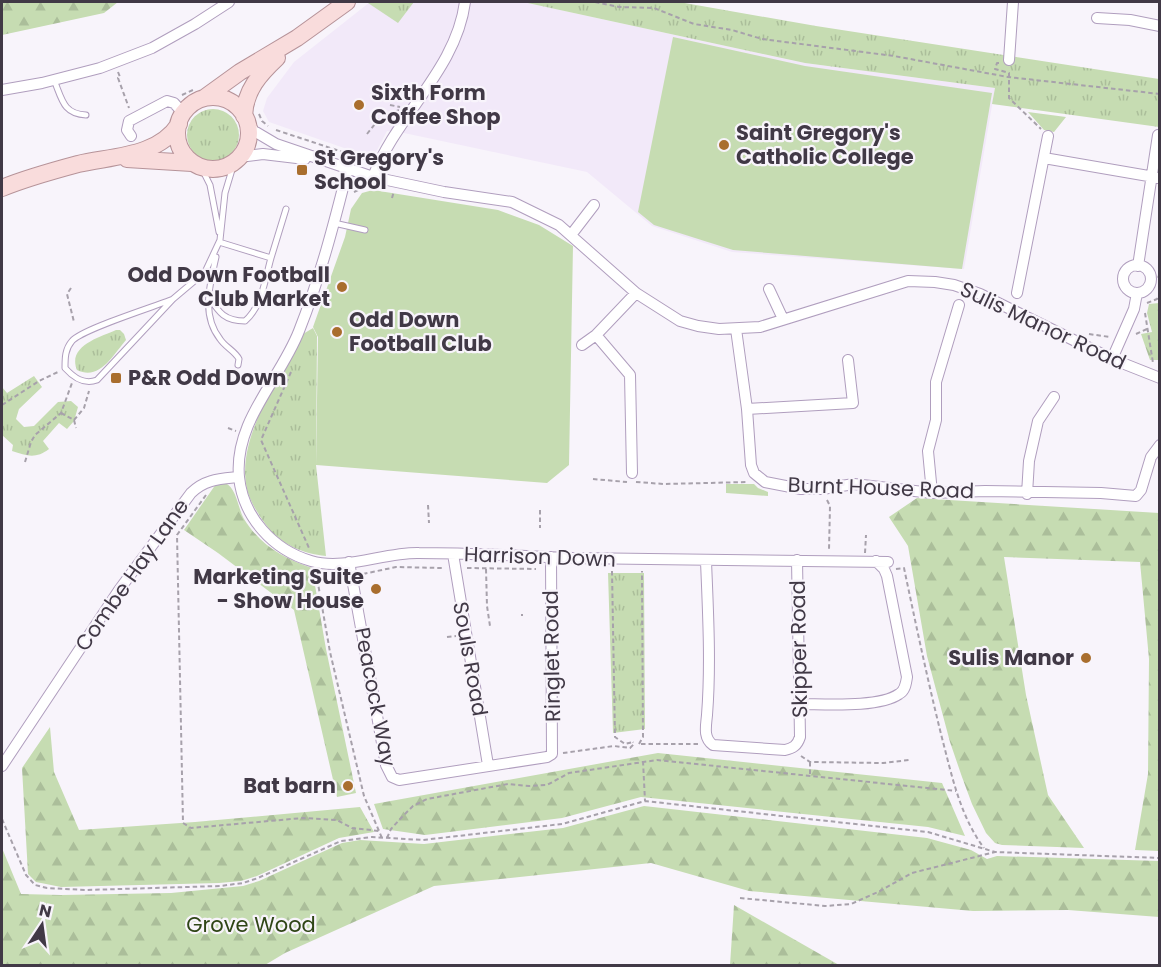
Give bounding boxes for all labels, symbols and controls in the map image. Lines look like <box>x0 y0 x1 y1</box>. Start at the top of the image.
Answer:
place label: Sixth Form Coffee Shop <box>371 78 501 131</box>
marker: Sixth Form Coffee Shop <box>352 98 366 112</box>
place label: Saint Gregory's Catholic College <box>736 118 914 171</box>
marker: Saint Gregory's Catholic College <box>717 138 731 152</box>
place label: St Gregory's School <box>314 143 444 196</box>
marker: St Gregory's School <box>295 163 309 177</box>
place label: Odd Down Football Club Market <box>127 260 330 313</box>
street label: Sulis Manor Road <box>956 274 1131 377</box>
marker: Odd Down Football Club Market <box>335 280 349 294</box>
place label: Odd Down Football Club <box>349 305 492 358</box>
marker: Odd Down Football Club <box>330 325 344 339</box>
place label: P&R Odd Down <box>128 363 286 392</box>
marker: P&R Odd Down <box>109 371 123 385</box>
street label: Burnt House Road <box>787 470 975 505</box>
street label: Combe Hay Lane <box>68 493 195 657</box>
street label: Harrison Down <box>464 539 616 574</box>
place label: Marketing Suite - Show House <box>193 562 364 615</box>
street label: Skipper Road <box>783 580 814 718</box>
marker: Marketing Suite - Show House <box>369 582 383 596</box>
street label: Ringlet Road <box>536 590 567 722</box>
street label: Souls Road <box>446 599 495 718</box>
street label: Peacock Way <box>348 625 403 769</box>
place label: Sulis Manor <box>948 643 1074 672</box>
marker: Sulis Manor <box>1079 651 1093 665</box>
place label: Bat barn <box>243 771 336 800</box>
marker: Bat barn <box>341 779 355 793</box>
north arrow <box>12 895 72 955</box>
text: N <box>37 898 54 923</box>
park label: Grove Wood <box>186 910 316 939</box>

